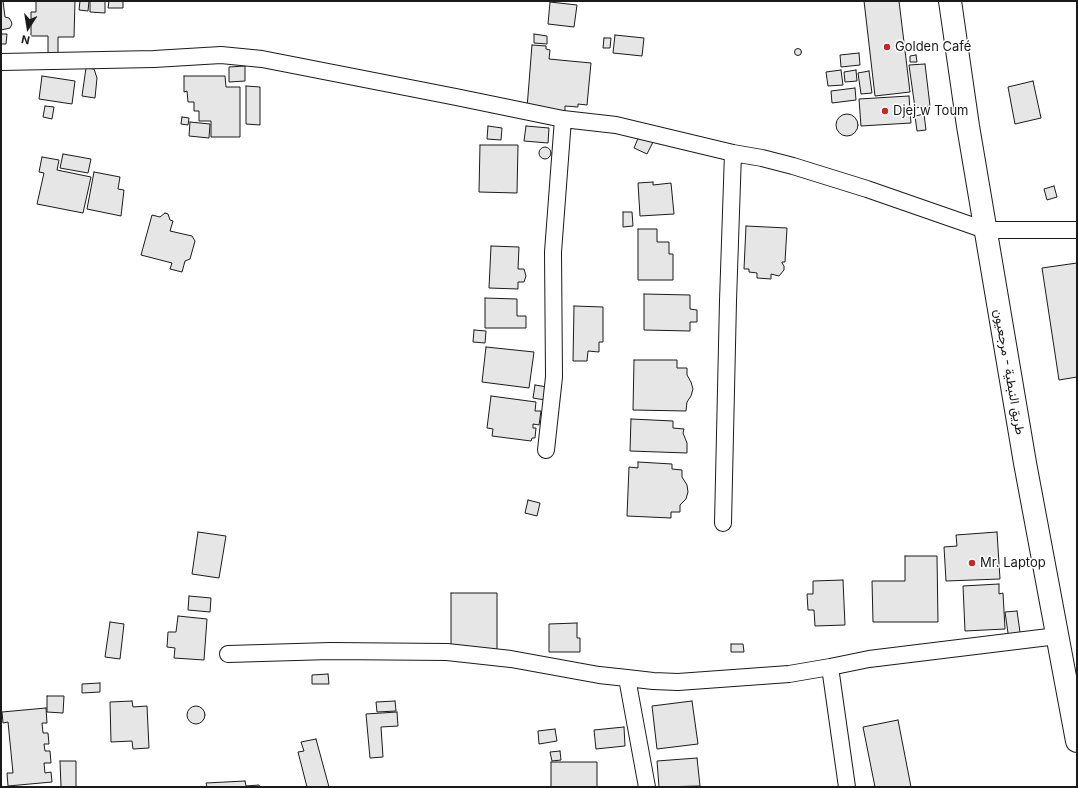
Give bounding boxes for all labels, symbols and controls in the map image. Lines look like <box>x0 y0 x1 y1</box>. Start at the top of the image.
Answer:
north arrow <box>8 8 48 48</box>
text: N <box>20 32 31 47</box>
place label: Golden Café <box>895 39 971 55</box>
marker: Golden Café <box>882 42 892 52</box>
place label: Djej w Toum <box>893 103 968 119</box>
marker: Djej w Toum <box>880 106 890 116</box>
street label: طريق النبطية - مرجعيون <box>990 308 1028 436</box>
place label: Mr. Laptop <box>980 555 1046 571</box>
marker: Mr. Laptop <box>967 558 977 568</box>

